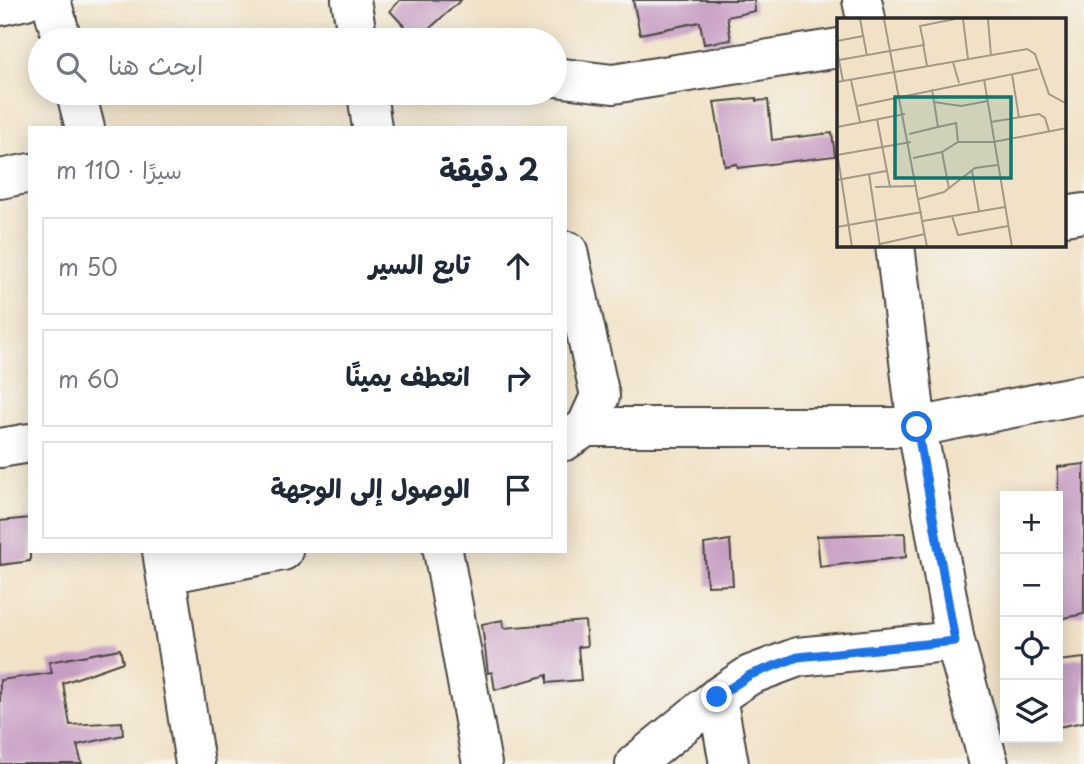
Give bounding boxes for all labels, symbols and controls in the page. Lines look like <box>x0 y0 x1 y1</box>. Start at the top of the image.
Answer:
inset map <box>837 18 1066 247</box>
search box <box>28 28 567 105</box>
text: ابحث هنا <box>108 45 203 84</box>
icon: search <box>52 48 90 86</box>
text: 2 دقيقة <box>439 146 539 191</box>
text: سيرًا · 110 m <box>56 152 182 187</box>
text: تابع السير <box>369 244 470 283</box>
icon: ahead <box>499 247 537 285</box>
text: 50 m <box>58 249 118 284</box>
text: انعطف يمينًا <box>346 356 470 395</box>
icon: right <box>499 359 537 397</box>
text: 60 m <box>58 361 119 396</box>
route start <box>901 411 932 442</box>
text: الوصول إلى الوجهة <box>271 468 470 507</box>
icon: arrive <box>499 471 537 509</box>
map controls <box>1000 491 1063 743</box>
button: + <box>1000 491 1063 554</box>
button: − <box>1000 554 1063 617</box>
button: locate <box>1000 617 1063 680</box>
button: layers <box>1000 680 1063 743</box>
route end <box>701 681 732 712</box>

